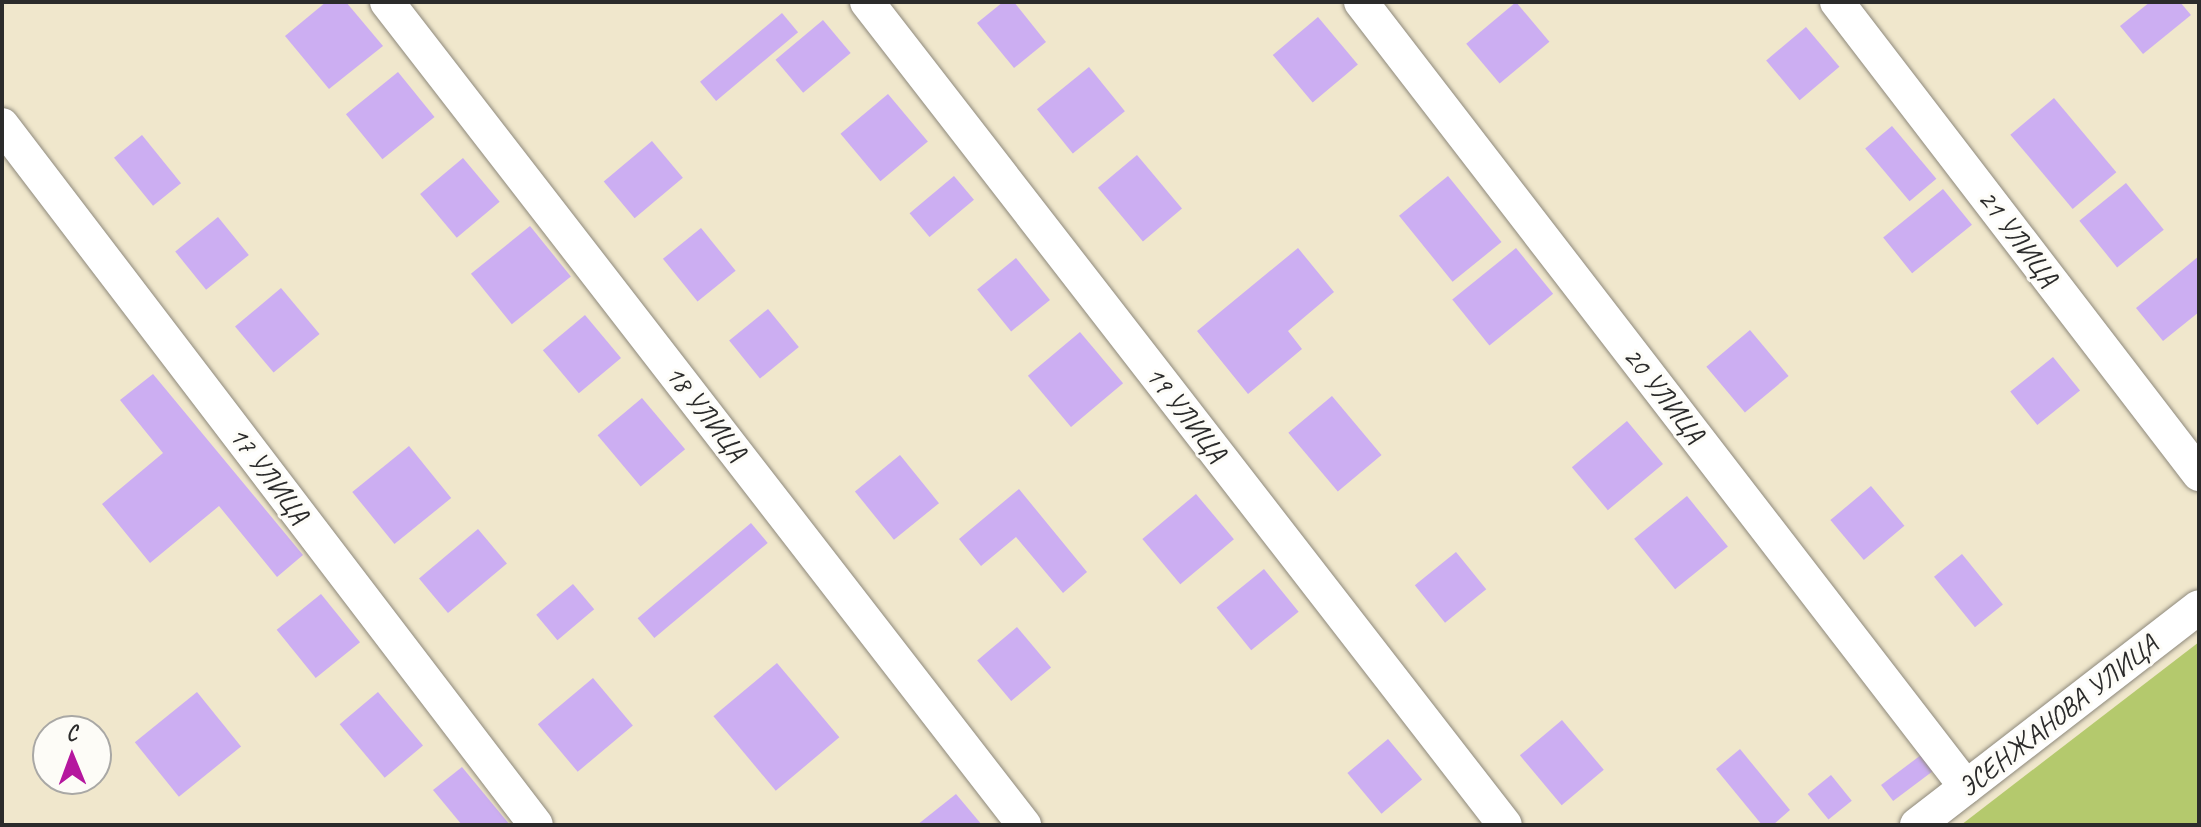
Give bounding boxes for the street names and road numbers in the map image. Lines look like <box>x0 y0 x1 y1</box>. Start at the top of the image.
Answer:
street label: 21 УЛИЦА <box>1971 183 2065 293</box>
street label: 20 УЛИЦА <box>1616 340 1712 450</box>
street label: 18 УЛИЦА <box>658 358 754 468</box>
street label: 19 УЛИЦА <box>1138 359 1234 469</box>
street label: 17 УЛИЦА <box>222 420 316 530</box>
street label: ЭСЕНЖАНОВА УЛИЦА <box>1952 628 2164 804</box>

